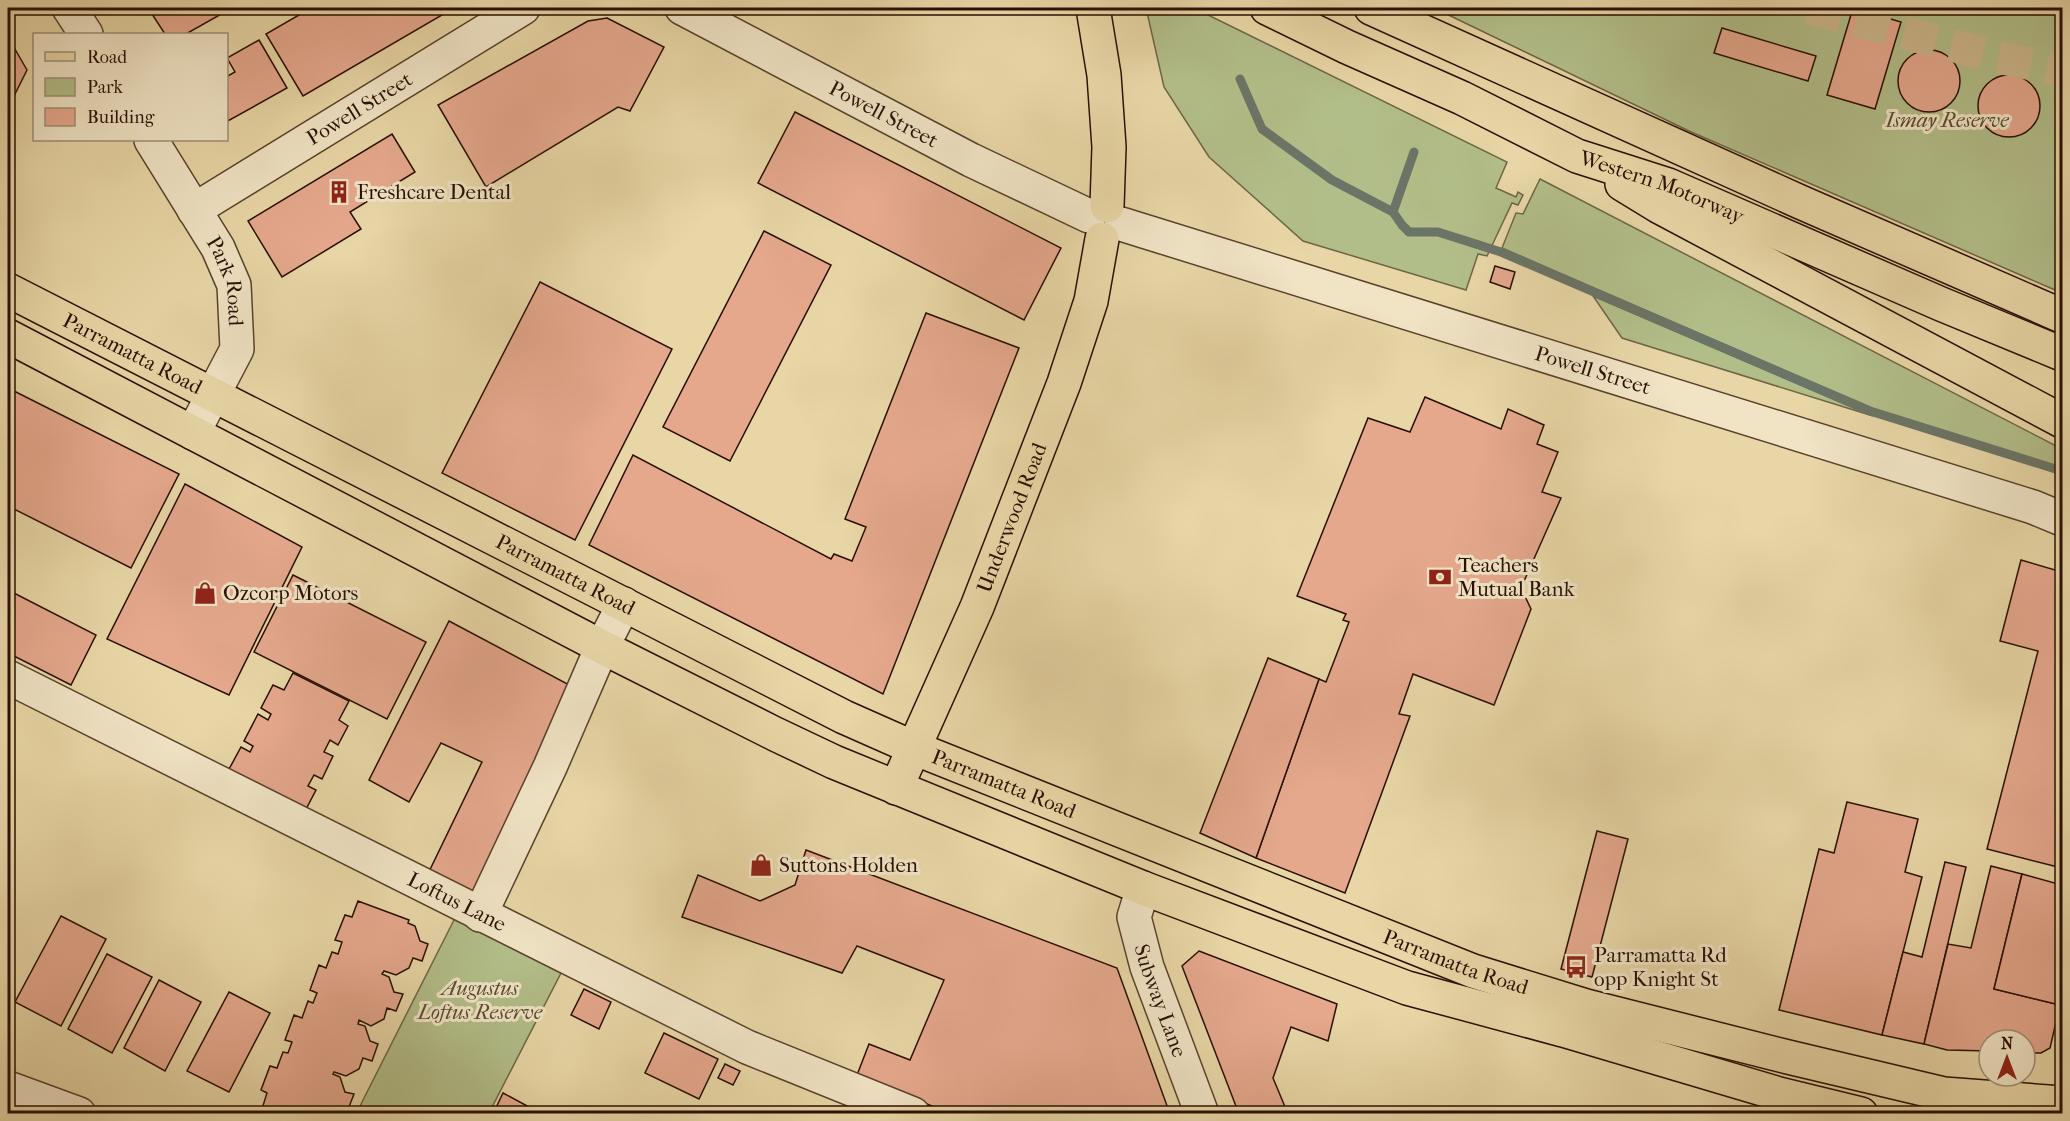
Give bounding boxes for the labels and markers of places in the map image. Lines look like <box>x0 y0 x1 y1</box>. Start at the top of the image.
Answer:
building icon: Freshcare Dental <box>326 179 352 205</box>
place label: Freshcare Dental <box>357 180 511 204</box>
place label: Teachers Mutual Bank <box>1458 553 1575 601</box>
bank icon: Teachers Mutual Bank <box>1427 564 1453 590</box>
shop icon: Ozcorp Motors <box>192 580 218 606</box>
place label: Ozcorp Motors <box>223 581 358 605</box>
shop icon: Suttons Holden <box>748 852 774 878</box>
place label: Suttons Holden <box>779 853 918 877</box>
place label: Parramatta Rd opp Knight St <box>1594 943 1727 991</box>
bus stop icon: Parramatta Rd opp Knight St <box>1563 954 1589 980</box>

